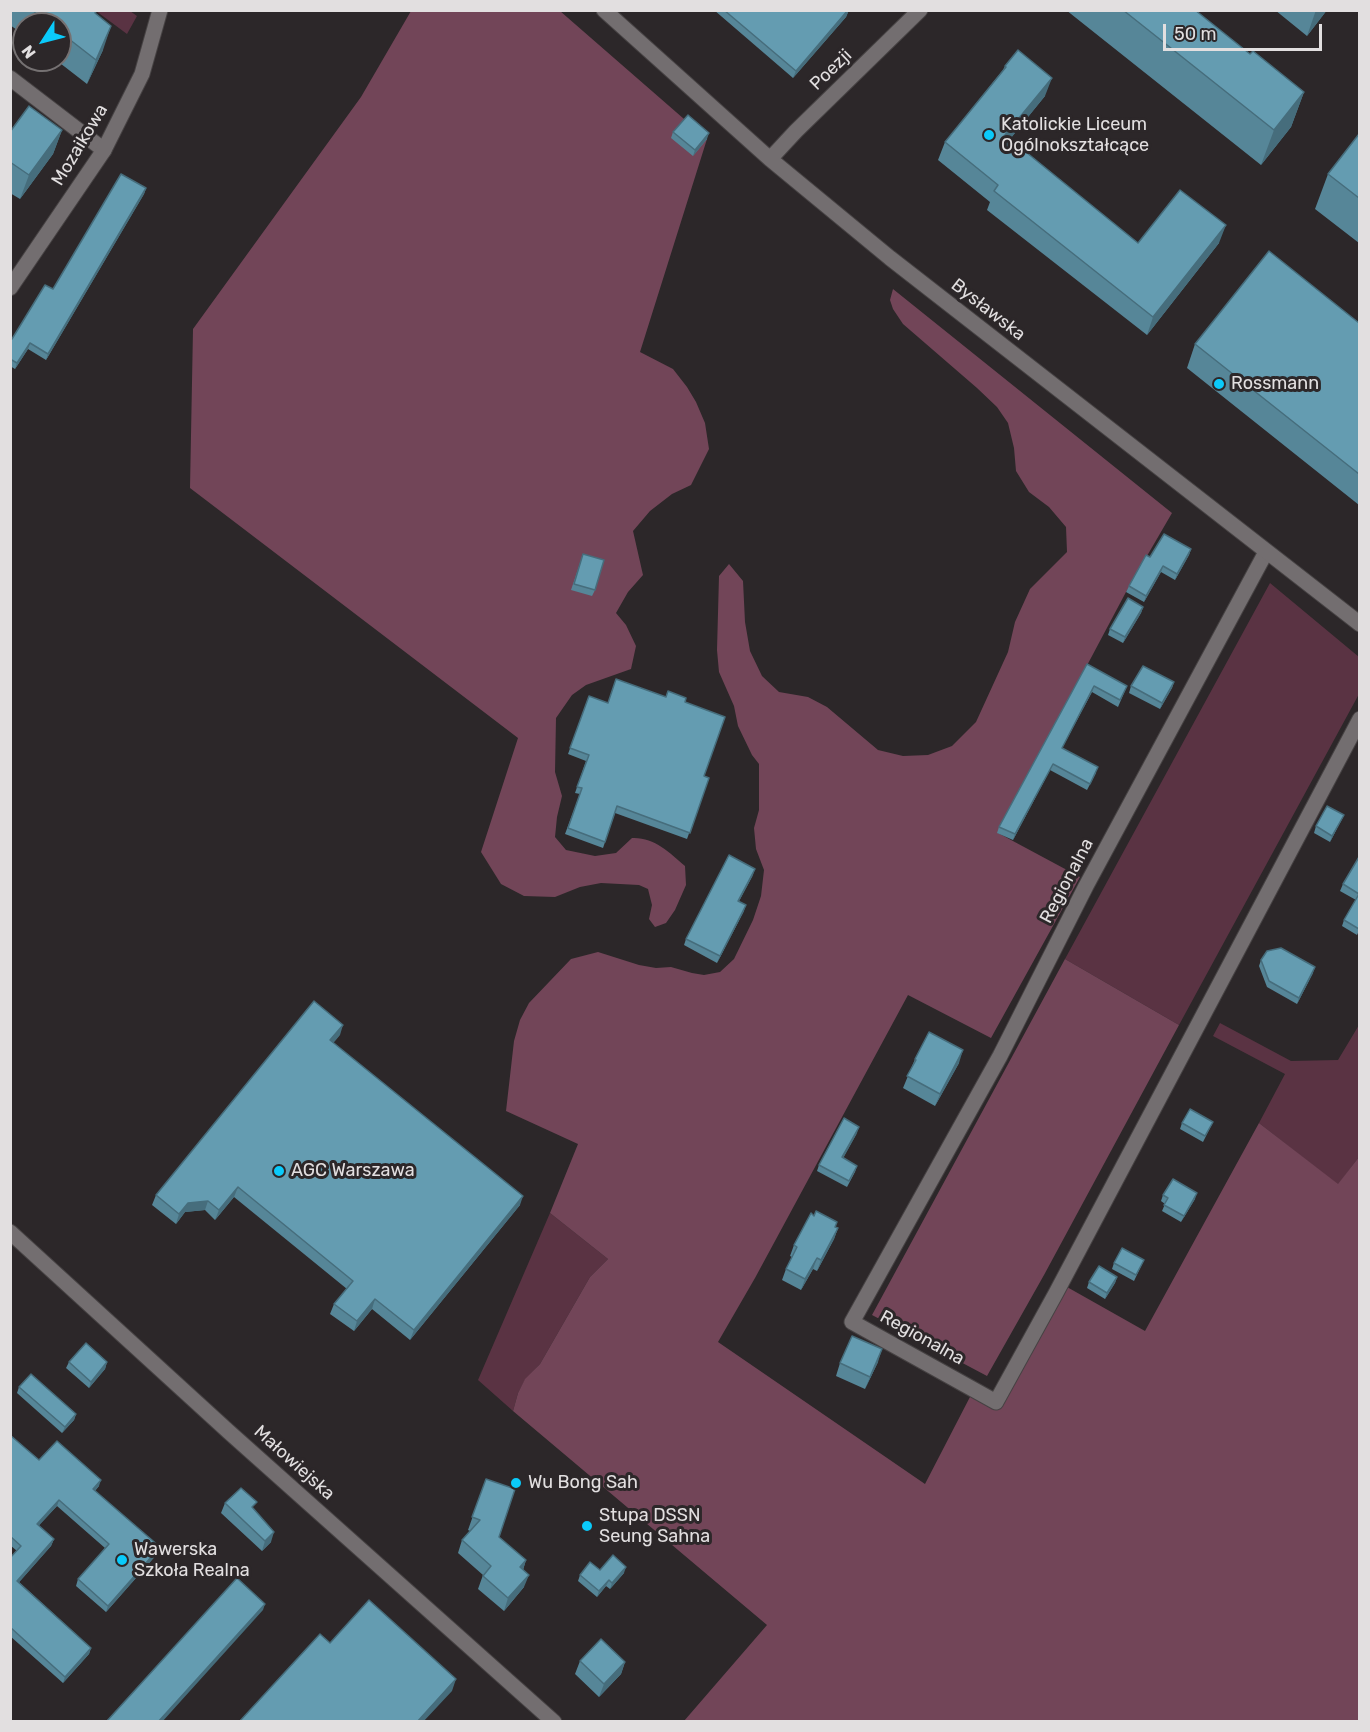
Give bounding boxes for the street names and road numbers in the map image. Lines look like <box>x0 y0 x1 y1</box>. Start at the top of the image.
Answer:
street label: Poezji <box>806 45 856 95</box>
street label: Mozaikowa <box>47 100 113 190</box>
street label: Bysławska <box>947 274 1029 346</box>
street label: Regionalna <box>1036 835 1098 927</box>
street label: Regionalna <box>876 1306 968 1370</box>
street label: Małowiejska <box>249 1421 339 1505</box>

